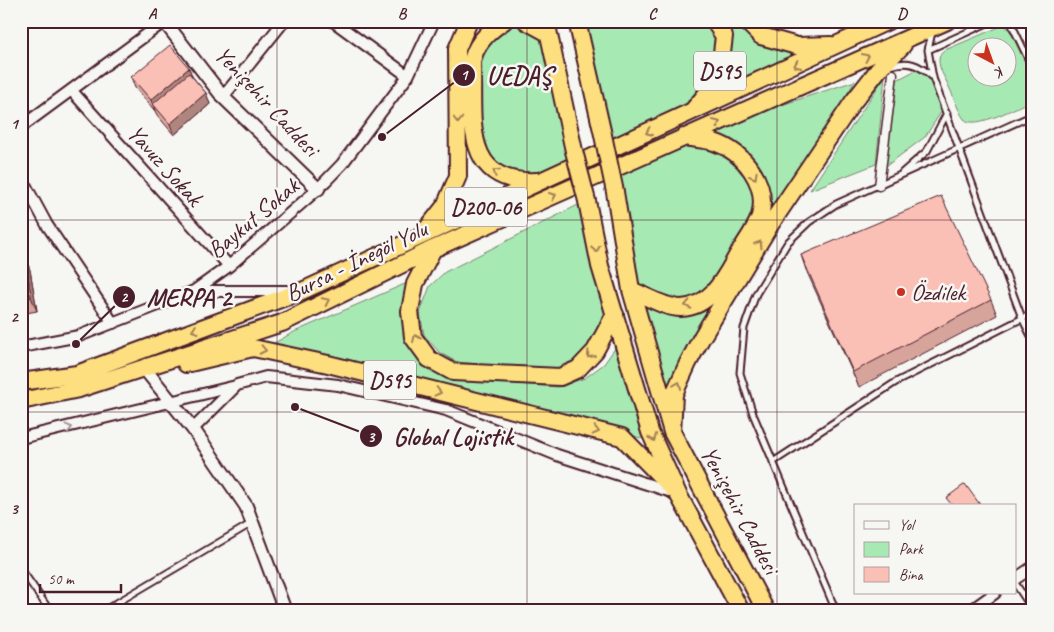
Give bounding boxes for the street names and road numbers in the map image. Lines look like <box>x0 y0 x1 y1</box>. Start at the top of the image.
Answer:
street label: Yenişehir Caddesi <box>208 39 328 164</box>
road number: D595 <box>694 51 746 90</box>
street label: Yavuz Sokak <box>121 118 211 213</box>
street label: Baykut Sokak <box>201 170 307 265</box>
road number: D200-06 <box>445 188 527 226</box>
street label: Bursa - İnegöl Yolu <box>280 213 434 308</box>
road number: D595 <box>364 360 416 400</box>
street label: Yenişehir Caddesi <box>694 441 787 581</box>

